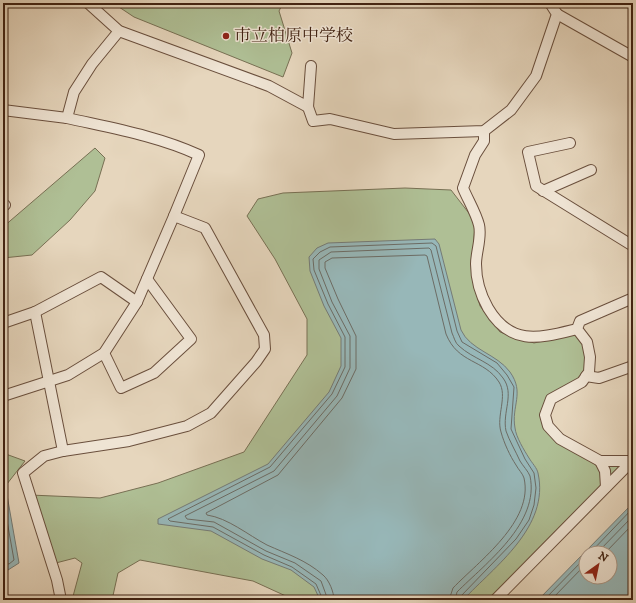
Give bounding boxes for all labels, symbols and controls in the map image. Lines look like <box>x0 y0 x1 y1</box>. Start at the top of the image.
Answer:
place label: 市立柏原中学校 <box>234 25 353 47</box>
marker: 市立柏原中学校 <box>221 31 231 41</box>
north arrow <box>578 545 618 585</box>
text: N <box>595 549 611 566</box>

